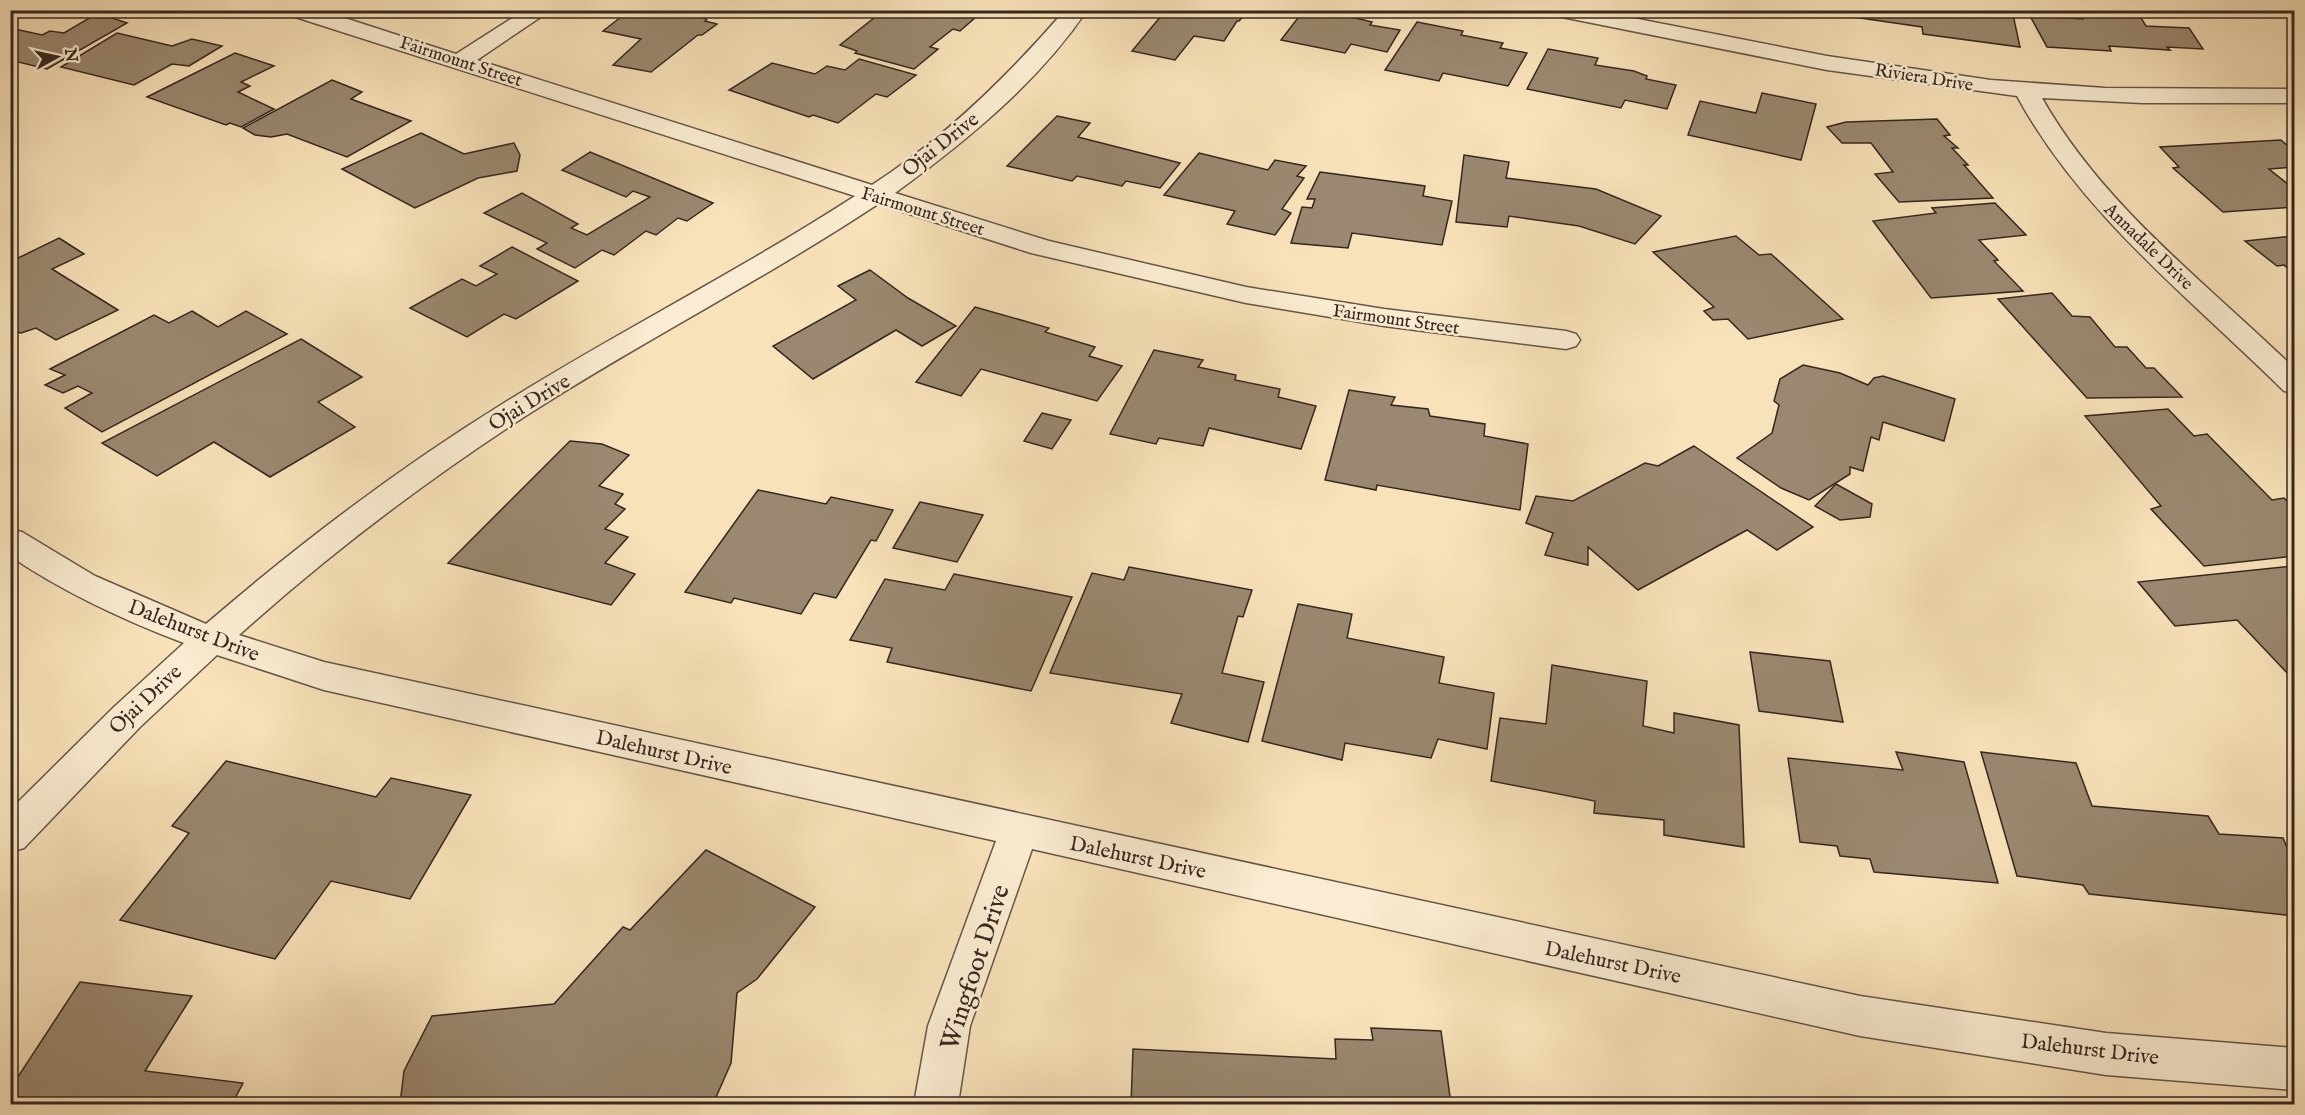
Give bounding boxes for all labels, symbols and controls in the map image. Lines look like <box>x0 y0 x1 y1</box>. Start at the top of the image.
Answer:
north arrow <box>27 27 87 87</box>
street label: Fairmount Street <box>396 32 525 93</box>
text: N <box>59 46 81 64</box>
street label: Riviera Drive <box>1873 59 1975 98</box>
street label: Ojai Drive <box>897 106 985 184</box>
street label: Fairmount Street <box>858 183 987 242</box>
street label: Annadale Drive <box>2098 198 2197 295</box>
street label: Fairmount Street <box>1331 300 1461 341</box>
street label: Ojai Drive <box>484 368 576 438</box>
street label: Dalehurst Drive <box>124 594 263 669</box>
street label: Ojai Drive <box>104 659 189 741</box>
street label: Dalehurst Drive <box>593 725 735 782</box>
street label: Dalehurst Drive <box>1067 831 1209 886</box>
street label: Wingfoot Drive <box>933 880 1018 1054</box>
street label: Dalehurst Drive <box>1542 936 1684 991</box>
street label: Dalehurst Drive <box>2019 1029 2161 1072</box>

